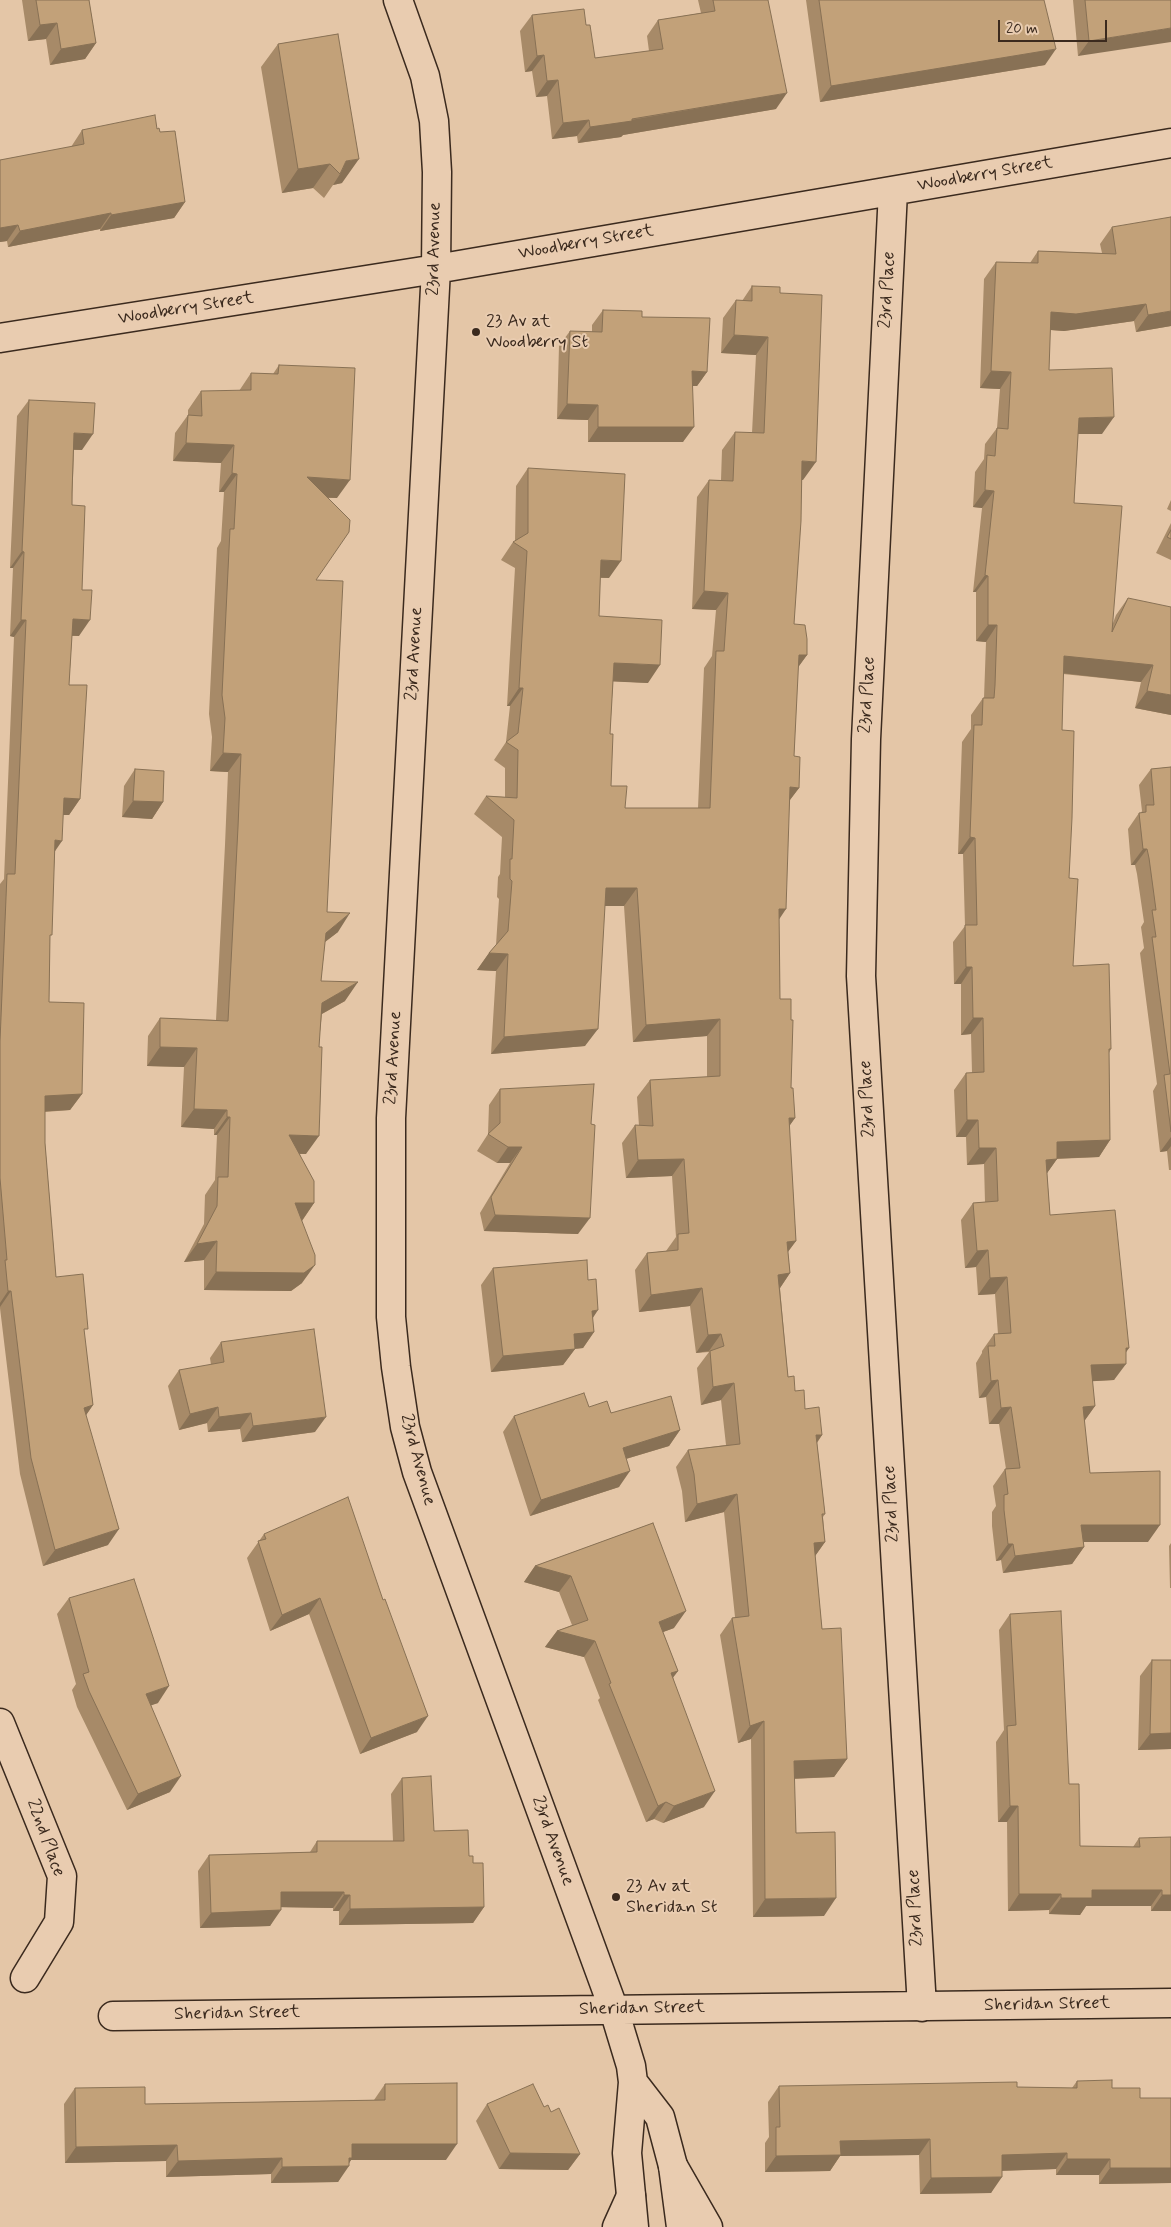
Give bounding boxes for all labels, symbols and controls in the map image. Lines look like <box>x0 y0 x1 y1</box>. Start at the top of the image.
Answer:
scale bar <box>1001 10 1110 42</box>
text: 20 m <box>1006 19 1038 39</box>
street label: Woodberry Street <box>916 152 1054 198</box>
street label: 23rd Avenue <box>423 202 447 296</box>
street label: Woodberry Street <box>517 220 655 266</box>
street label: 23rd Place <box>875 251 901 329</box>
street label: Woodberry Street <box>117 288 255 330</box>
place label: 23 Av at Woodberry St <box>486 311 588 354</box>
marker: 23 Av at Woodberry St <box>470 326 482 338</box>
street label: 23rd Avenue <box>402 607 428 701</box>
street label: 23rd Place <box>855 656 881 734</box>
street label: 23rd Avenue <box>381 1011 407 1105</box>
street label: 23rd Place <box>855 1060 881 1138</box>
street label: 23rd Avenue <box>394 1412 440 1508</box>
street label: 23rd Place <box>879 1465 905 1543</box>
street label: 23rd Avenue <box>526 1793 578 1889</box>
street label: 22nd Place <box>21 1796 69 1880</box>
street label: 23rd Place <box>903 1869 929 1947</box>
place label: 23 Av at Sheridan St <box>626 1876 717 1918</box>
marker: 23 Av at Sheridan St <box>610 1891 622 1903</box>
street label: Sheridan Street <box>984 1993 1110 2017</box>
street label: Sheridan Street <box>579 1997 705 2021</box>
street label: Sheridan Street <box>174 2002 300 2026</box>

